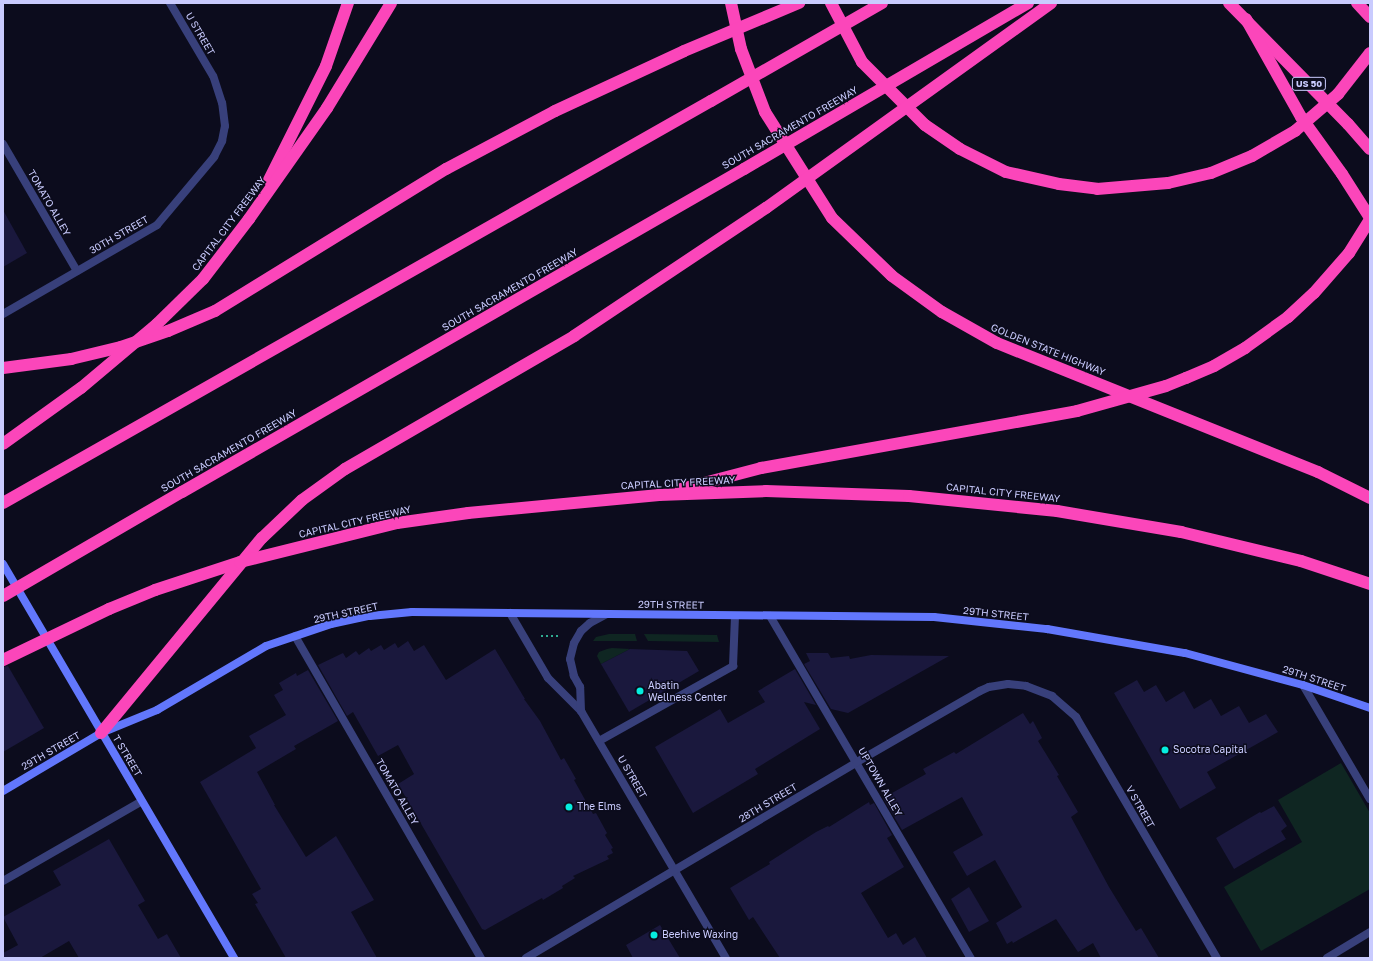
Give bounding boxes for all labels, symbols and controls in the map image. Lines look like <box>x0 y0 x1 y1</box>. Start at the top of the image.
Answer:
street label: U STREET <box>183 10 217 58</box>
road number: US 50 <box>1291 77 1327 91</box>
street label: SOUTH SACRAMENTO FREEWAY <box>720 84 860 172</box>
street label: TOMATO ALLEY <box>25 168 73 238</box>
street label: CAPITAL CITY FREEWAY <box>190 175 268 273</box>
street label: 30TH STREET <box>87 213 151 257</box>
street label: SOUTH SACRAMENTO FREEWAY <box>440 246 580 334</box>
street label: GOLDEN STATE HIGHWAY <box>989 322 1107 378</box>
street label: SOUTH SACRAMENTO FREEWAY <box>159 407 299 495</box>
street label: CAPITAL CITY FREEWAY <box>620 474 736 492</box>
street label: CAPITAL CITY FREEWAY <box>945 481 1061 505</box>
street label: CAPITAL CITY FREEWAY <box>298 503 412 541</box>
street label: 29TH STREET <box>638 598 704 612</box>
street label: 29TH STREET <box>312 600 380 626</box>
street label: 29TH STREET <box>963 605 1029 623</box>
street label: 29TH STREET <box>1281 663 1347 695</box>
place label: Abatin Wellness Center <box>648 679 727 702</box>
marker: Abatin Wellness Center <box>635 686 645 696</box>
street label: 29TH STREET <box>19 729 83 773</box>
street label: T STREET <box>110 733 144 779</box>
place label: Socotra Capital <box>1173 744 1247 756</box>
street label: UPTOWN ALLEY <box>855 745 905 819</box>
marker: Socotra Capital <box>1160 745 1170 755</box>
street label: U STREET <box>615 753 649 801</box>
street label: TOMATO ALLEY <box>373 757 421 827</box>
street label: 28TH STREET <box>737 781 799 825</box>
street label: V STREET <box>1123 784 1157 830</box>
place label: The Elms <box>577 801 621 813</box>
marker: The Elms <box>564 802 574 812</box>
place label: Beehive Waxing <box>662 929 738 941</box>
marker: Beehive Waxing <box>649 930 659 940</box>

